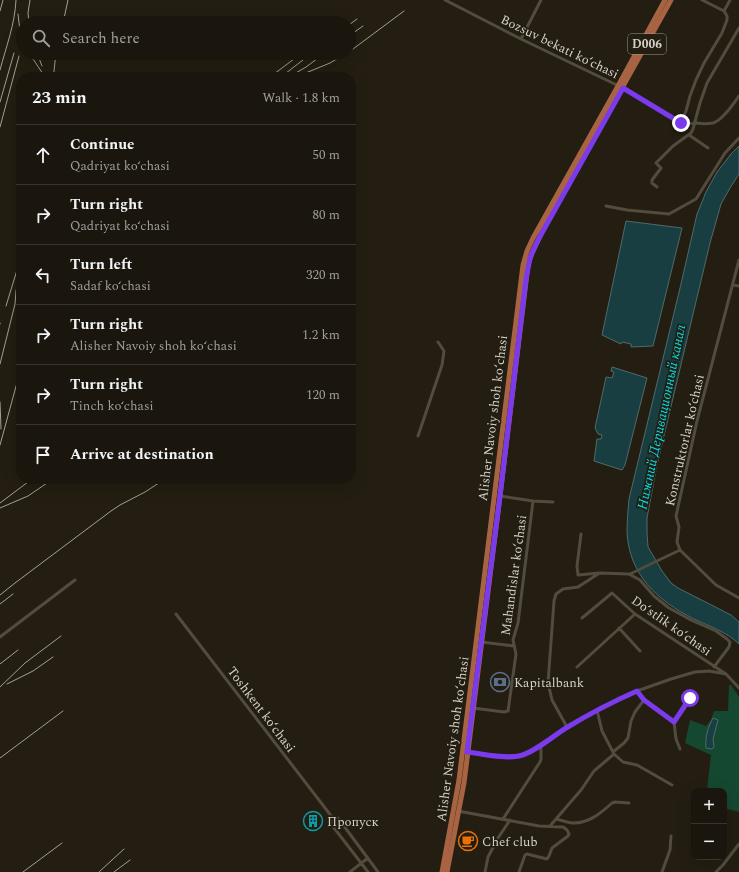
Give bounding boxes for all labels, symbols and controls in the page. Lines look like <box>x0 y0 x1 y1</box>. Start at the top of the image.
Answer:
street label: Bozsuv bekati ko‘chasi <box>497 10 622 84</box>
search box <box>16 16 356 60</box>
icon: search <box>30 27 52 49</box>
text: Search here <box>62 27 140 50</box>
road number: D006 <box>628 34 666 54</box>
text: 23 min <box>32 85 87 111</box>
text: Walk · 1.8 km <box>262 88 340 108</box>
route end <box>672 114 690 132</box>
text: Continue <box>70 133 135 156</box>
icon: ahead <box>32 144 54 166</box>
text: 50 m <box>313 145 340 165</box>
text: Qadriyat ko‘chasi <box>70 156 170 176</box>
text: Turn right <box>70 193 143 216</box>
icon: right <box>32 204 54 226</box>
text: 80 m <box>313 205 340 225</box>
text: Qadriyat ko‘chasi <box>70 216 170 236</box>
text: Turn left <box>70 253 132 276</box>
icon: left <box>32 264 54 286</box>
text: 320 m <box>306 265 340 285</box>
text: Sadaf ko‘chasi <box>70 276 151 296</box>
text: Turn right <box>70 313 143 336</box>
water label: Нижний Деривационный канал <box>632 323 691 512</box>
icon: right <box>32 324 54 346</box>
text: 1.2 km <box>302 325 340 345</box>
street label: Alisher Navoiy shoh koʻchasi <box>473 334 513 502</box>
text: Alisher Navoiy shoh koʻchasi <box>70 336 237 356</box>
street label: Konstruktorlar ko‘chasi <box>660 372 710 508</box>
text: Turn right <box>70 373 143 396</box>
icon: right <box>32 384 54 406</box>
text: 120 m <box>306 385 340 405</box>
text: Tinch ko‘chasi <box>70 396 154 416</box>
text: Arrive at destination <box>70 443 214 466</box>
icon: arrive <box>32 444 54 466</box>
street label: Mahandislar ko‘chasi <box>496 513 532 637</box>
street label: Do‘stlik ko‘chasi <box>627 591 716 661</box>
street label: Alisher Navoiy shoh koʻchasi <box>431 655 475 823</box>
street label: Toshkent ko‘chasi <box>222 662 300 757</box>
bank icon: Kapitalbank <box>489 671 511 693</box>
place label: Kapitalbank <box>514 673 584 693</box>
route start <box>681 689 699 707</box>
map controls <box>691 788 727 860</box>
button: + <box>691 788 727 824</box>
building icon: Пропуск <box>302 810 324 832</box>
place label: Пропуск <box>327 812 379 832</box>
button: − <box>691 824 727 860</box>
cafe icon: Chef club <box>457 830 479 852</box>
place label: Chef club <box>482 832 538 852</box>

